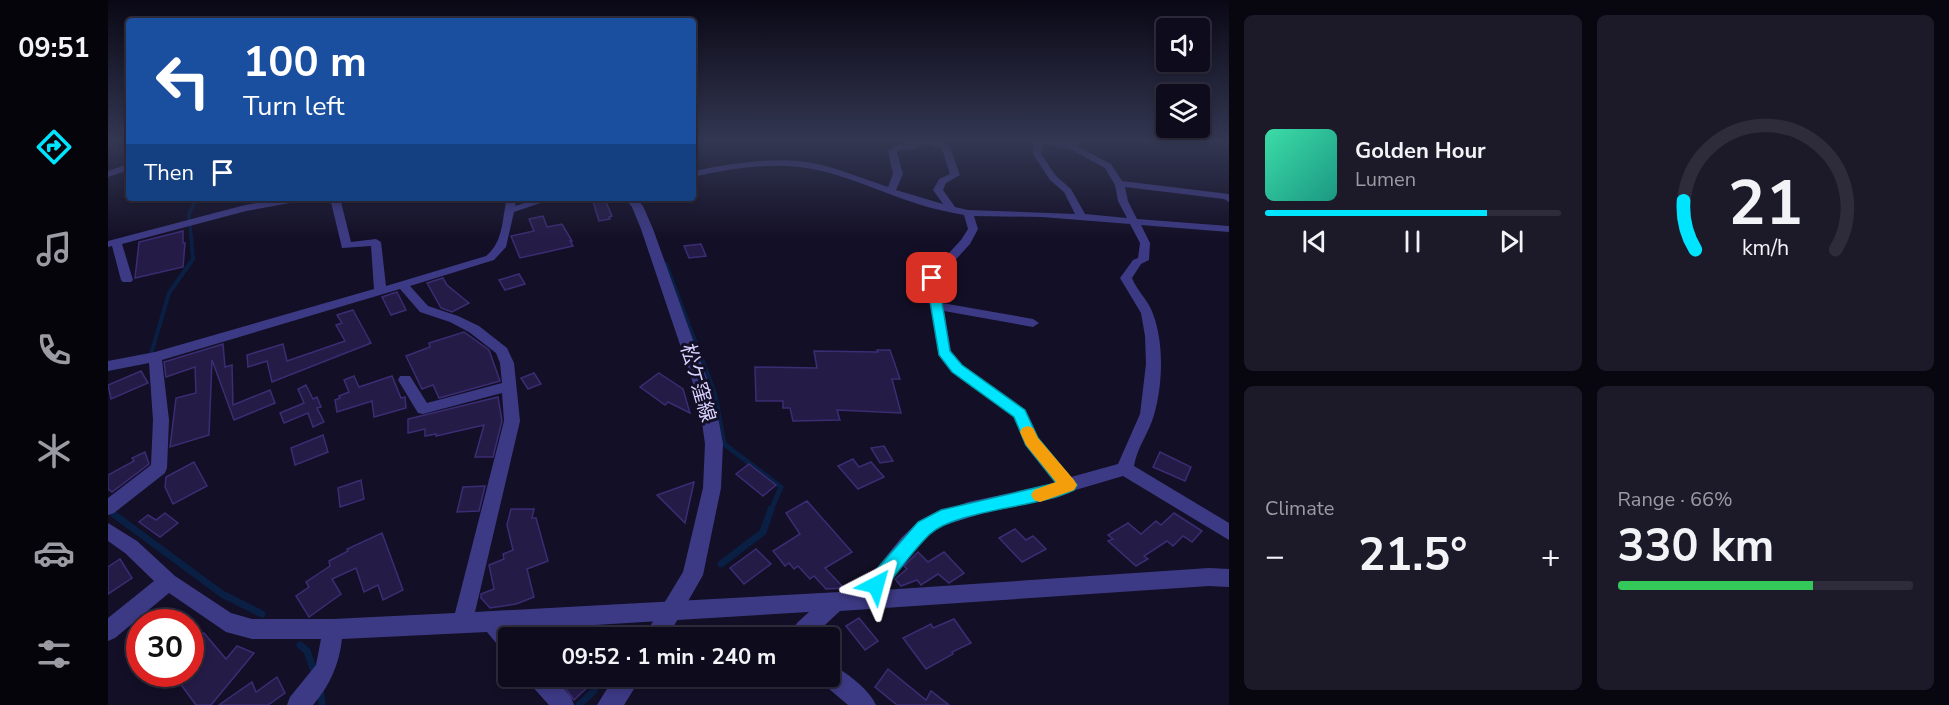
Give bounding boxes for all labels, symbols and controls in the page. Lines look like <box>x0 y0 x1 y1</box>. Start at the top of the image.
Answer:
map controls <box>1156 18 1210 138</box>
button: sound <box>1156 18 1210 72</box>
text: 09:51 <box>18 30 90 67</box>
text: 100 m <box>243 34 367 91</box>
icon: left <box>144 42 222 120</box>
button: layers <box>1156 84 1210 138</box>
text: Turn left <box>243 88 344 125</box>
icon: directions <box>33 126 75 168</box>
text: Golden Hour <box>1355 136 1486 166</box>
icon: arrive <box>206 156 239 189</box>
text: Then <box>144 158 194 188</box>
text: 21 <box>1728 161 1803 246</box>
text: Lumen <box>1355 166 1416 193</box>
icon: previous <box>1298 225 1331 258</box>
icon: pause <box>1396 225 1429 258</box>
icon: next <box>1495 225 1528 258</box>
icon: music <box>33 228 75 270</box>
text: km/h <box>1742 234 1789 264</box>
pin <box>906 252 957 303</box>
icon: arrive <box>915 261 948 294</box>
icon: phone <box>33 329 75 371</box>
street label: 松ケ窪線 <box>674 341 722 425</box>
icon: climate <box>33 430 75 472</box>
text: Range · 66% <box>1618 486 1733 513</box>
text: Climate <box>1265 495 1334 522</box>
text: 330 km <box>1618 516 1774 577</box>
text: 21.5° <box>1358 525 1467 586</box>
icon: car <box>33 532 75 574</box>
text: − <box>1265 534 1285 579</box>
text: + <box>1541 534 1561 579</box>
position arrow <box>844 553 908 617</box>
speed limit sign: 30 <box>126 609 204 687</box>
icon: filters <box>33 633 75 675</box>
text: 09:52 · 1 min · 240 m <box>562 642 776 672</box>

